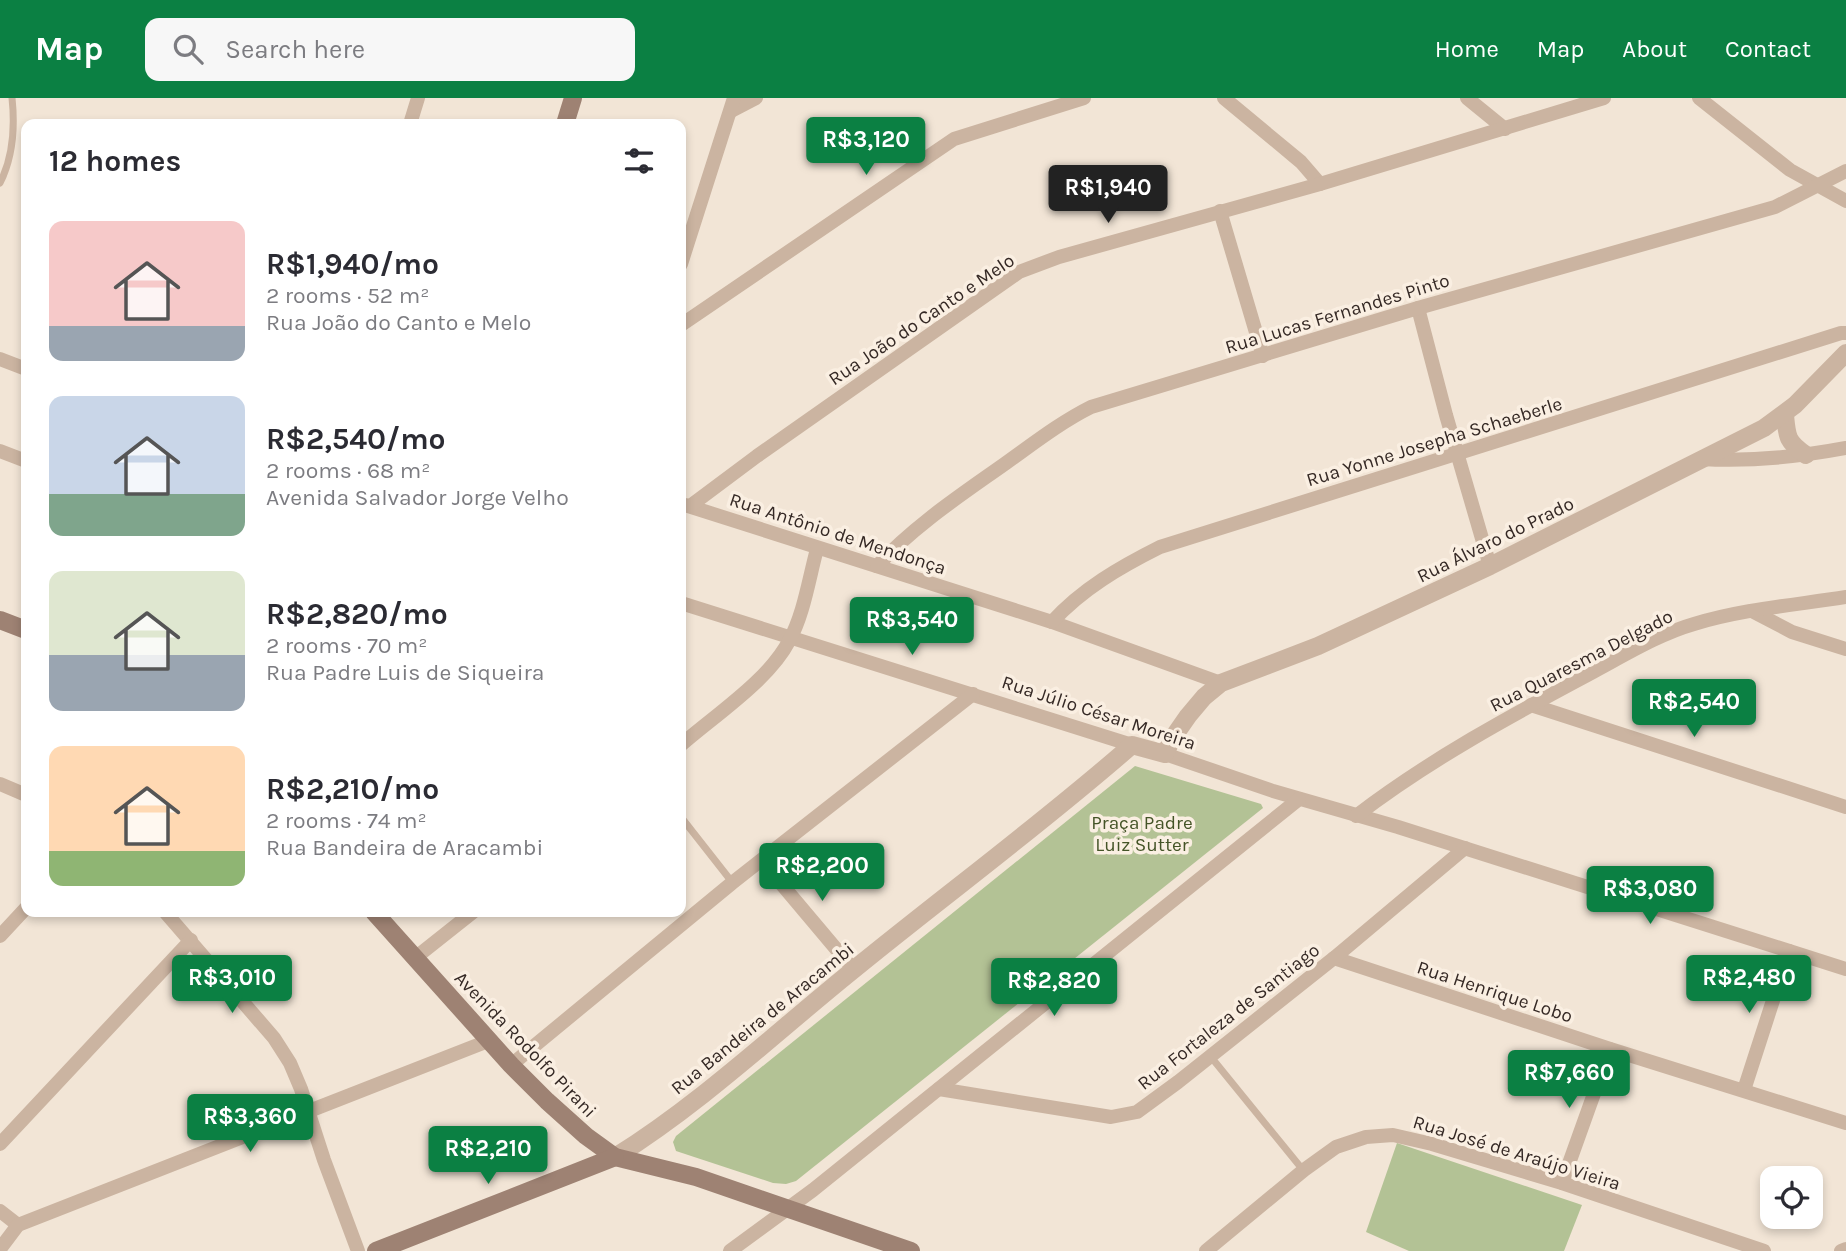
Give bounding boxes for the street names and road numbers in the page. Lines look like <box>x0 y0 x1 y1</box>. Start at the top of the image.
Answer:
street label: Rua João do Canto e Melo <box>825 249 1019 390</box>
street label: Rua Lucas Fernandes Pinto <box>1222 269 1452 359</box>
street label: Rua Yonne Josepha Schaeberle <box>1304 393 1565 491</box>
street label: Rua Antônio de Mendonça <box>727 489 949 579</box>
street label: Rua Álvaro do Prado <box>1413 491 1577 587</box>
street label: Rua Quaresma Delgado <box>1486 605 1677 717</box>
street label: Rua Júlio César Moreira <box>999 671 1198 755</box>
street label: Rua Bandeira de Aracambi <box>667 938 859 1099</box>
street label: Rua Fortaleza de Santiago <box>1133 939 1324 1095</box>
street label: Rua Henrique Lobo <box>1414 956 1575 1027</box>
street label: Avenida Rodolfo Pirani <box>450 967 601 1122</box>
street label: Rua José de Araújo Vieira <box>1410 1111 1623 1195</box>

